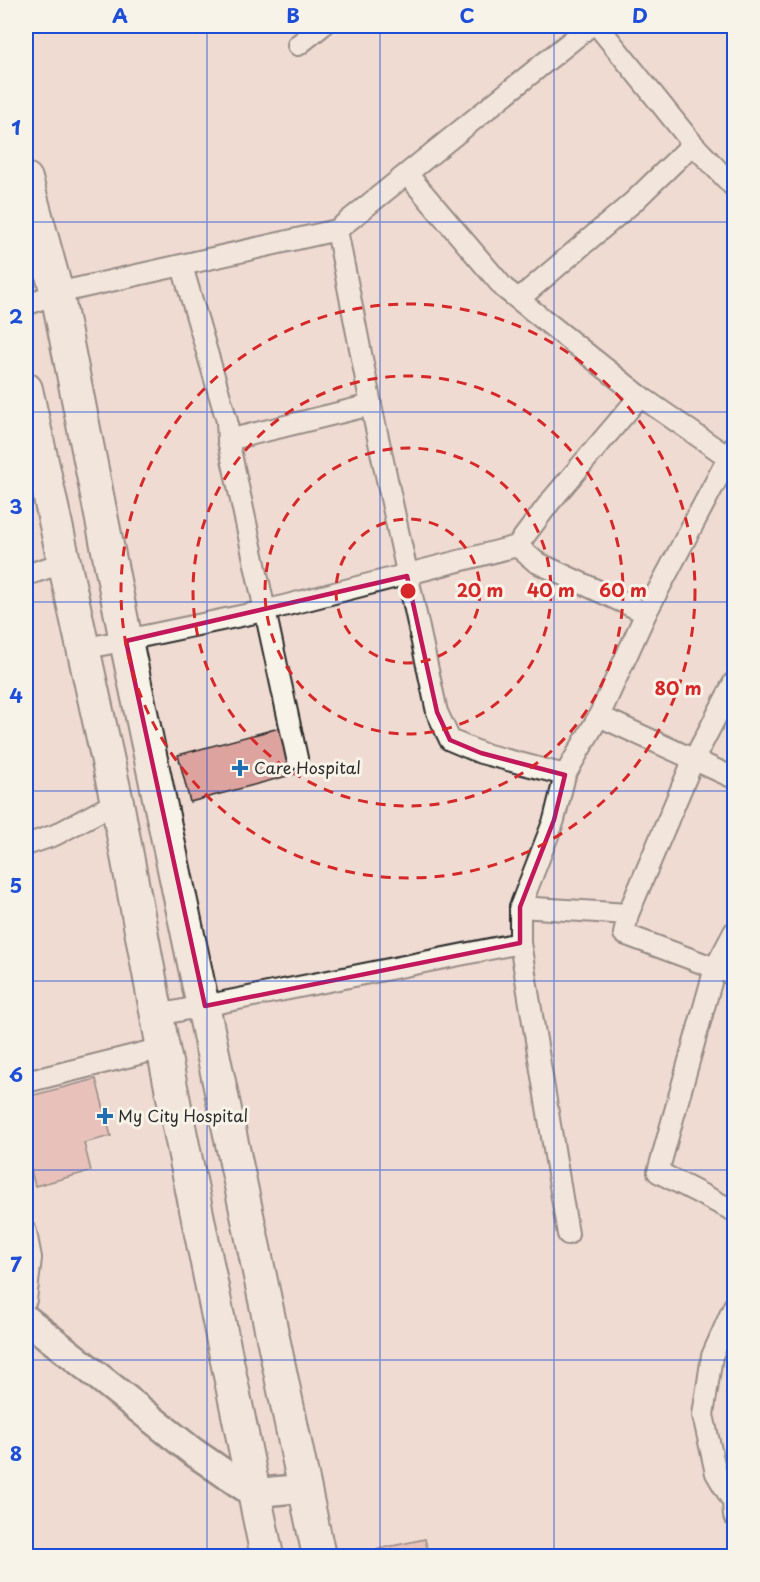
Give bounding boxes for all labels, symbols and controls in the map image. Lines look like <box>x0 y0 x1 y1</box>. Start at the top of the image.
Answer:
text: A <box>112 0 128 30</box>
text: B <box>286 0 300 30</box>
text: C <box>459 0 475 30</box>
text: D <box>632 0 648 30</box>
text: 1 <box>11 112 21 142</box>
text: 2 <box>9 301 23 331</box>
text: 3 <box>9 491 23 521</box>
text: 20 m <box>457 576 503 603</box>
text: 40 m <box>527 576 575 603</box>
text: 60 m <box>599 576 647 603</box>
centre of rings <box>398 581 418 601</box>
text: 80 m <box>654 674 702 701</box>
text: 4 <box>9 680 23 710</box>
place label: Care Hospital <box>254 755 361 779</box>
marker: Care Hospital <box>231 759 249 777</box>
text: 5 <box>10 870 22 900</box>
text: 6 <box>9 1059 23 1089</box>
place label: My City Hospital <box>118 1103 248 1127</box>
marker: My City Hospital <box>96 1107 114 1125</box>
text: 7 <box>10 1249 22 1279</box>
text: 8 <box>10 1438 22 1468</box>

